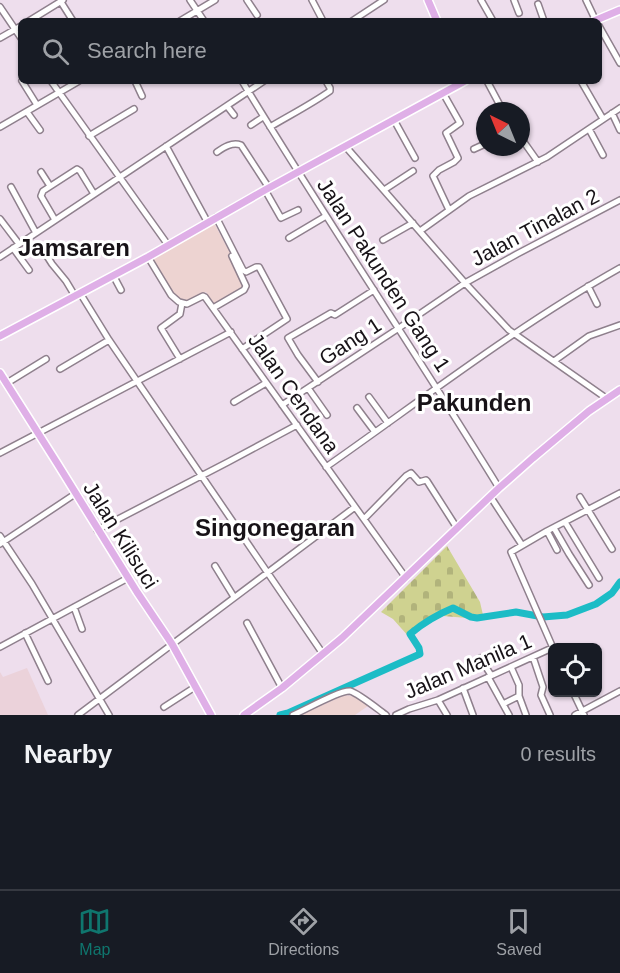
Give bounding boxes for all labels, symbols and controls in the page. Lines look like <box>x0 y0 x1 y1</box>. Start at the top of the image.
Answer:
search box <box>18 18 602 84</box>
icon: search <box>39 35 72 68</box>
text: Search here <box>87 38 207 63</box>
north arrow <box>476 102 530 156</box>
street label: Jalan Pakunden Gang 1 <box>312 174 456 376</box>
street label: Jalan Tinalan 2 <box>467 184 603 270</box>
district label: Jamsaren <box>18 234 130 261</box>
street label: Gang 1 <box>314 312 386 370</box>
street label: Jalan Cendana <box>244 329 344 458</box>
district label: Pakunden <box>417 389 531 416</box>
street label: Jalan Kilisuci <box>79 477 163 593</box>
district label: Singonegaran <box>195 514 355 541</box>
street label: Jalan Manila 1 <box>401 629 535 703</box>
map controls <box>548 643 602 697</box>
button: locate <box>548 643 602 697</box>
text: Nearby <box>24 739 112 769</box>
text: 0 results <box>520 743 596 765</box>
tab: Map <box>78 905 111 959</box>
tab: Directions <box>268 905 339 959</box>
tab: Saved <box>496 905 542 959</box>

